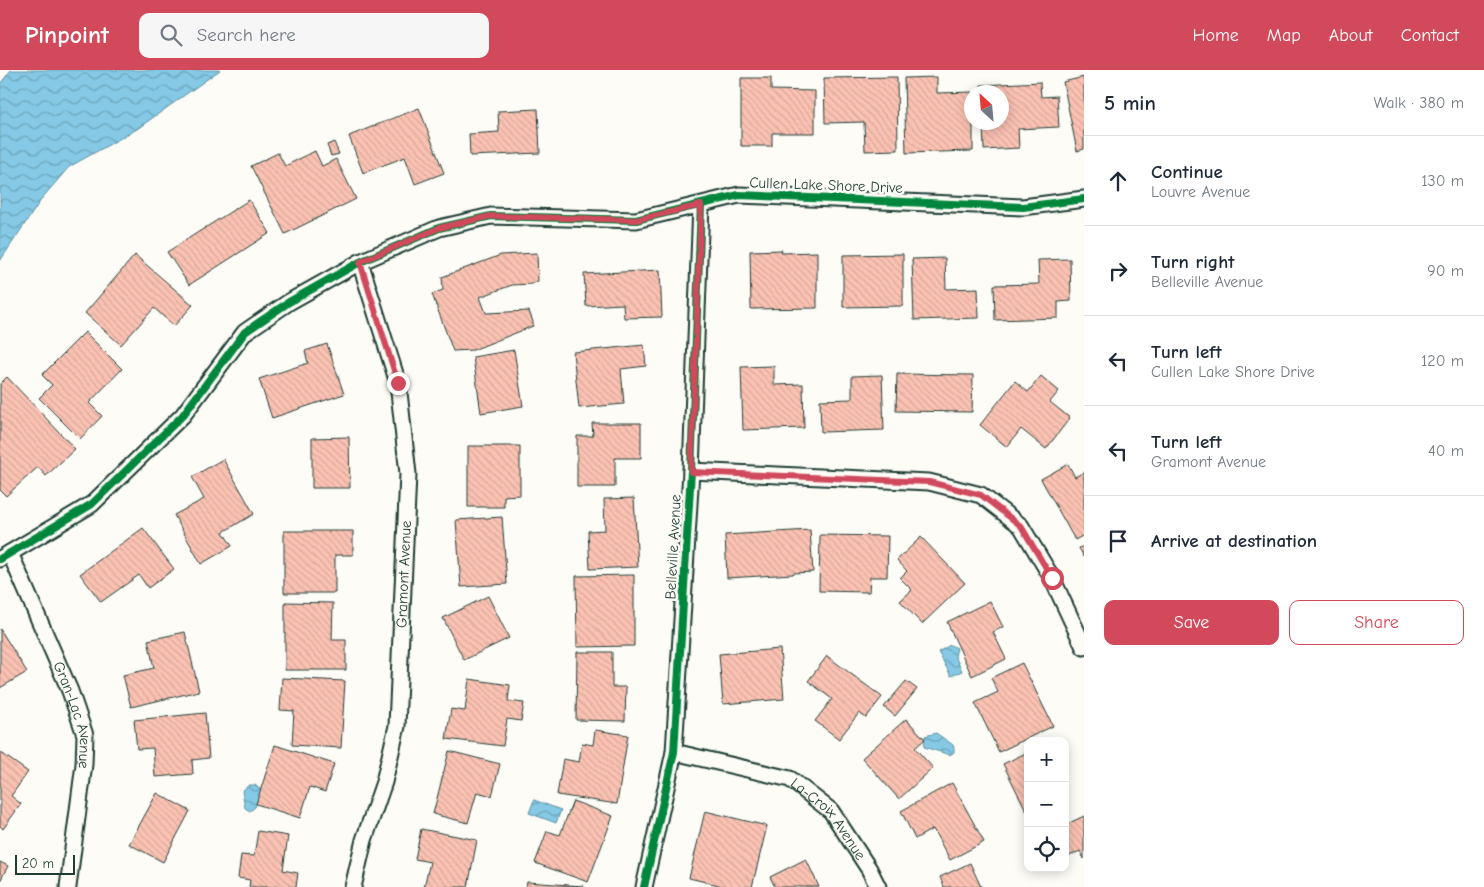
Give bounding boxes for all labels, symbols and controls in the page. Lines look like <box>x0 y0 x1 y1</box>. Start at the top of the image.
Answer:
search box <box>139 13 489 58</box>
text: Pinpoint <box>25 21 109 49</box>
icon: search <box>157 21 185 49</box>
text: Search here <box>197 24 296 46</box>
text: Home <box>1192 25 1239 46</box>
text: Map <box>1267 25 1301 46</box>
text: About <box>1329 25 1373 46</box>
text: Contact <box>1401 25 1459 46</box>
north arrow <box>964 85 1009 130</box>
text: 5 min <box>1104 91 1156 115</box>
text: Walk · 380 m <box>1374 94 1464 112</box>
text: Continue <box>1151 161 1223 183</box>
icon: ahead <box>1104 167 1132 195</box>
text: 130 m <box>1421 172 1464 190</box>
street label: Cullen Lake Shore Drive <box>749 173 903 197</box>
text: Louvre Avenue <box>1151 183 1250 201</box>
text: Turn right <box>1151 251 1235 273</box>
icon: right <box>1104 257 1132 285</box>
text: 90 m <box>1427 262 1464 280</box>
text: Belleville Avenue <box>1151 273 1263 291</box>
text: Turn left <box>1151 341 1222 363</box>
icon: left <box>1104 347 1132 375</box>
text: 120 m <box>1421 352 1464 370</box>
text: Cullen Lake Shore Drive <box>1151 363 1315 381</box>
route end <box>387 372 410 395</box>
text: Turn left <box>1151 431 1222 453</box>
icon: left <box>1104 437 1132 465</box>
text: 40 m <box>1428 442 1464 460</box>
text: Gramont Avenue <box>1151 453 1266 471</box>
street label: Belleville Avenue <box>661 493 685 600</box>
street label: Gramont Avenue <box>392 520 415 629</box>
icon: arrive <box>1104 527 1132 555</box>
text: Arrive at destination <box>1151 530 1317 552</box>
route start <box>1041 567 1064 590</box>
button: Save <box>1104 600 1279 645</box>
button: Share <box>1289 600 1464 645</box>
street label: Gran-Lac Avenue <box>49 659 95 770</box>
map controls <box>1024 737 1069 872</box>
button: + <box>1024 737 1069 782</box>
street label: La-Croix Avenue <box>787 774 870 864</box>
button: − <box>1024 782 1069 827</box>
button: locate <box>1024 827 1069 872</box>
scale bar <box>15 852 75 875</box>
text: 20 m <box>22 855 54 872</box>

